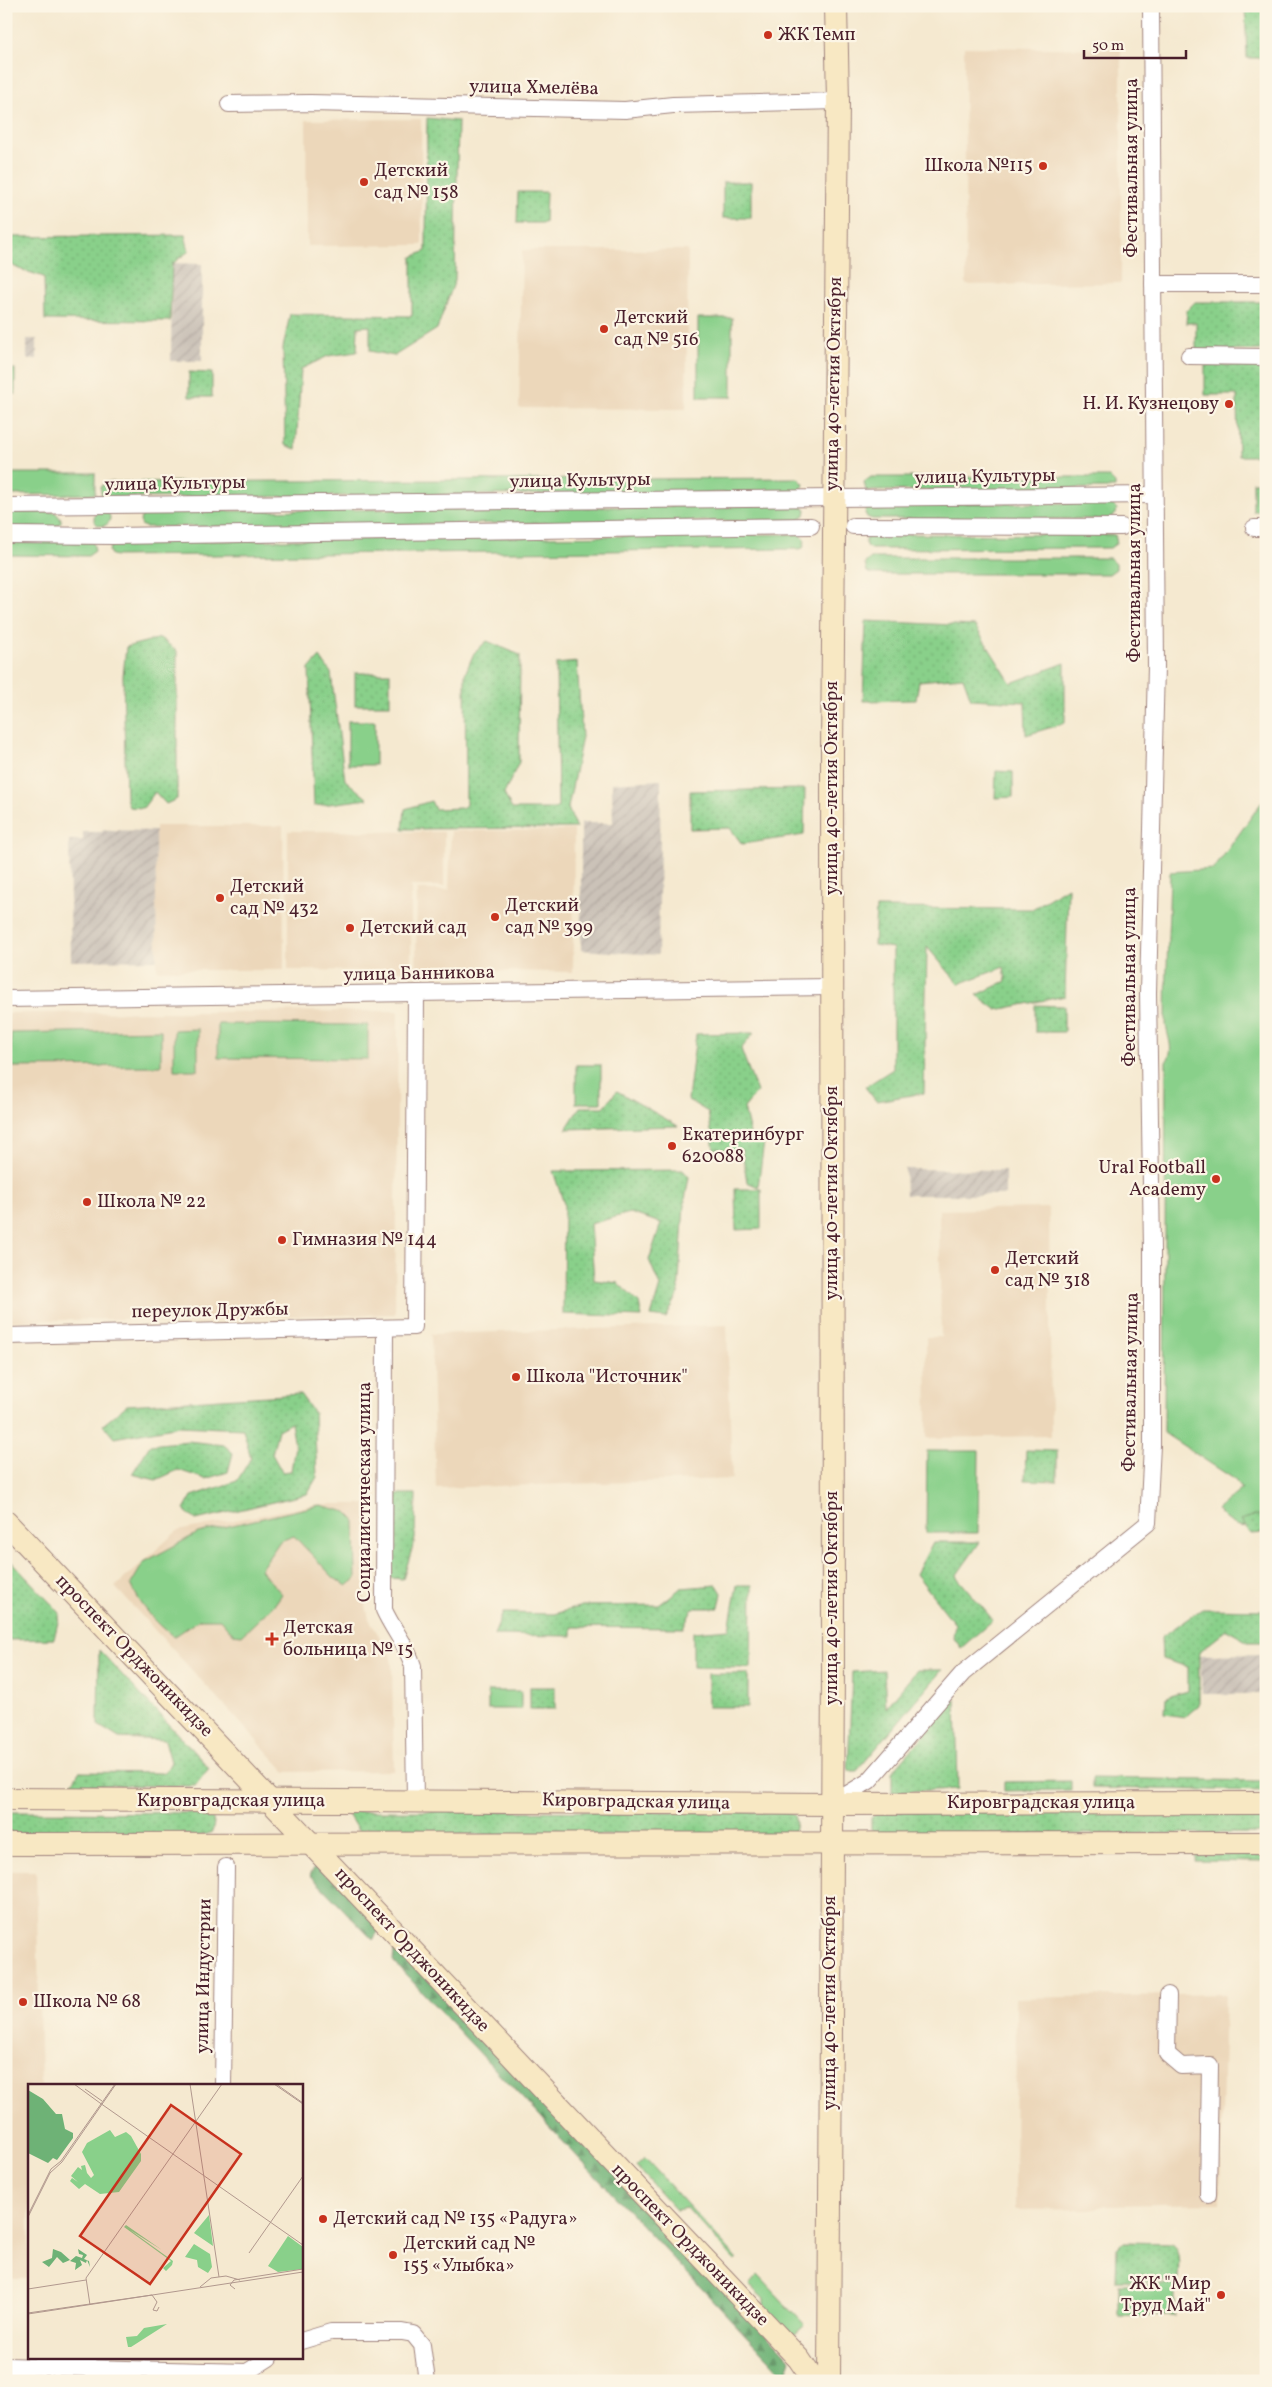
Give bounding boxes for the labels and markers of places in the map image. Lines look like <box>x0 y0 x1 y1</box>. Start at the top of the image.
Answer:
place label: ЖК Темп <box>778 22 855 48</box>
marker: ЖК Темп <box>762 29 774 41</box>
place label: Школа №115 <box>924 153 1033 179</box>
place label: Детский сад № 158 <box>374 158 459 206</box>
marker: Школа №115 <box>1037 160 1049 172</box>
marker: Детский сад № 158 <box>358 176 370 188</box>
place label: Детский сад № 516 <box>614 305 699 353</box>
marker: Детский сад № 516 <box>598 323 610 335</box>
place label: Н. И. Кузнецову <box>1082 391 1219 417</box>
marker: Н. И. Кузнецову <box>1223 398 1235 410</box>
place label: Детский сад № 432 <box>230 874 319 922</box>
marker: Детский сад № 432 <box>214 892 226 904</box>
place label: Детский сад № 399 <box>505 893 593 941</box>
marker: Детский сад № 399 <box>489 911 501 923</box>
place label: Детский сад <box>360 915 467 941</box>
marker: Детский сад <box>344 922 356 934</box>
place label: Екатеринбург 620088 <box>682 1122 805 1170</box>
marker: Екатеринбург 620088 <box>666 1140 678 1152</box>
place label: Ural Football Academy <box>1098 1155 1206 1203</box>
marker: Ural Football Academy <box>1210 1173 1222 1185</box>
place label: Школа № 22 <box>97 1189 206 1215</box>
marker: Школа № 22 <box>81 1196 93 1208</box>
place label: Гимназия № 144 <box>292 1227 437 1253</box>
marker: Гимназия № 144 <box>276 1234 288 1246</box>
place label: Детский сад № 318 <box>1005 1246 1090 1294</box>
marker: Детский сад № 318 <box>989 1264 1001 1276</box>
place label: Школа "Источник" <box>526 1364 688 1390</box>
marker: Школа "Источник" <box>510 1371 522 1383</box>
place label: Детская больница № 15 <box>283 1615 413 1663</box>
marker: Детская больница № 15 <box>265 1632 279 1646</box>
place label: Школа № 68 <box>33 1989 141 2015</box>
marker: Школа № 68 <box>17 1996 29 2008</box>
place label: Детский сад № 135 «Радуга» <box>333 2206 578 2232</box>
marker: Детский сад № 135 «Радуга» <box>317 2213 329 2225</box>
place label: Детский сад № 155 «Улыбка» <box>403 2231 535 2279</box>
marker: Детский сад № 155 «Улыбка» <box>387 2249 399 2261</box>
place label: ЖК "Мир Труд Май" <box>1121 2271 1211 2319</box>
marker: ЖК "Мир Труд Май" <box>1215 2289 1227 2301</box>

